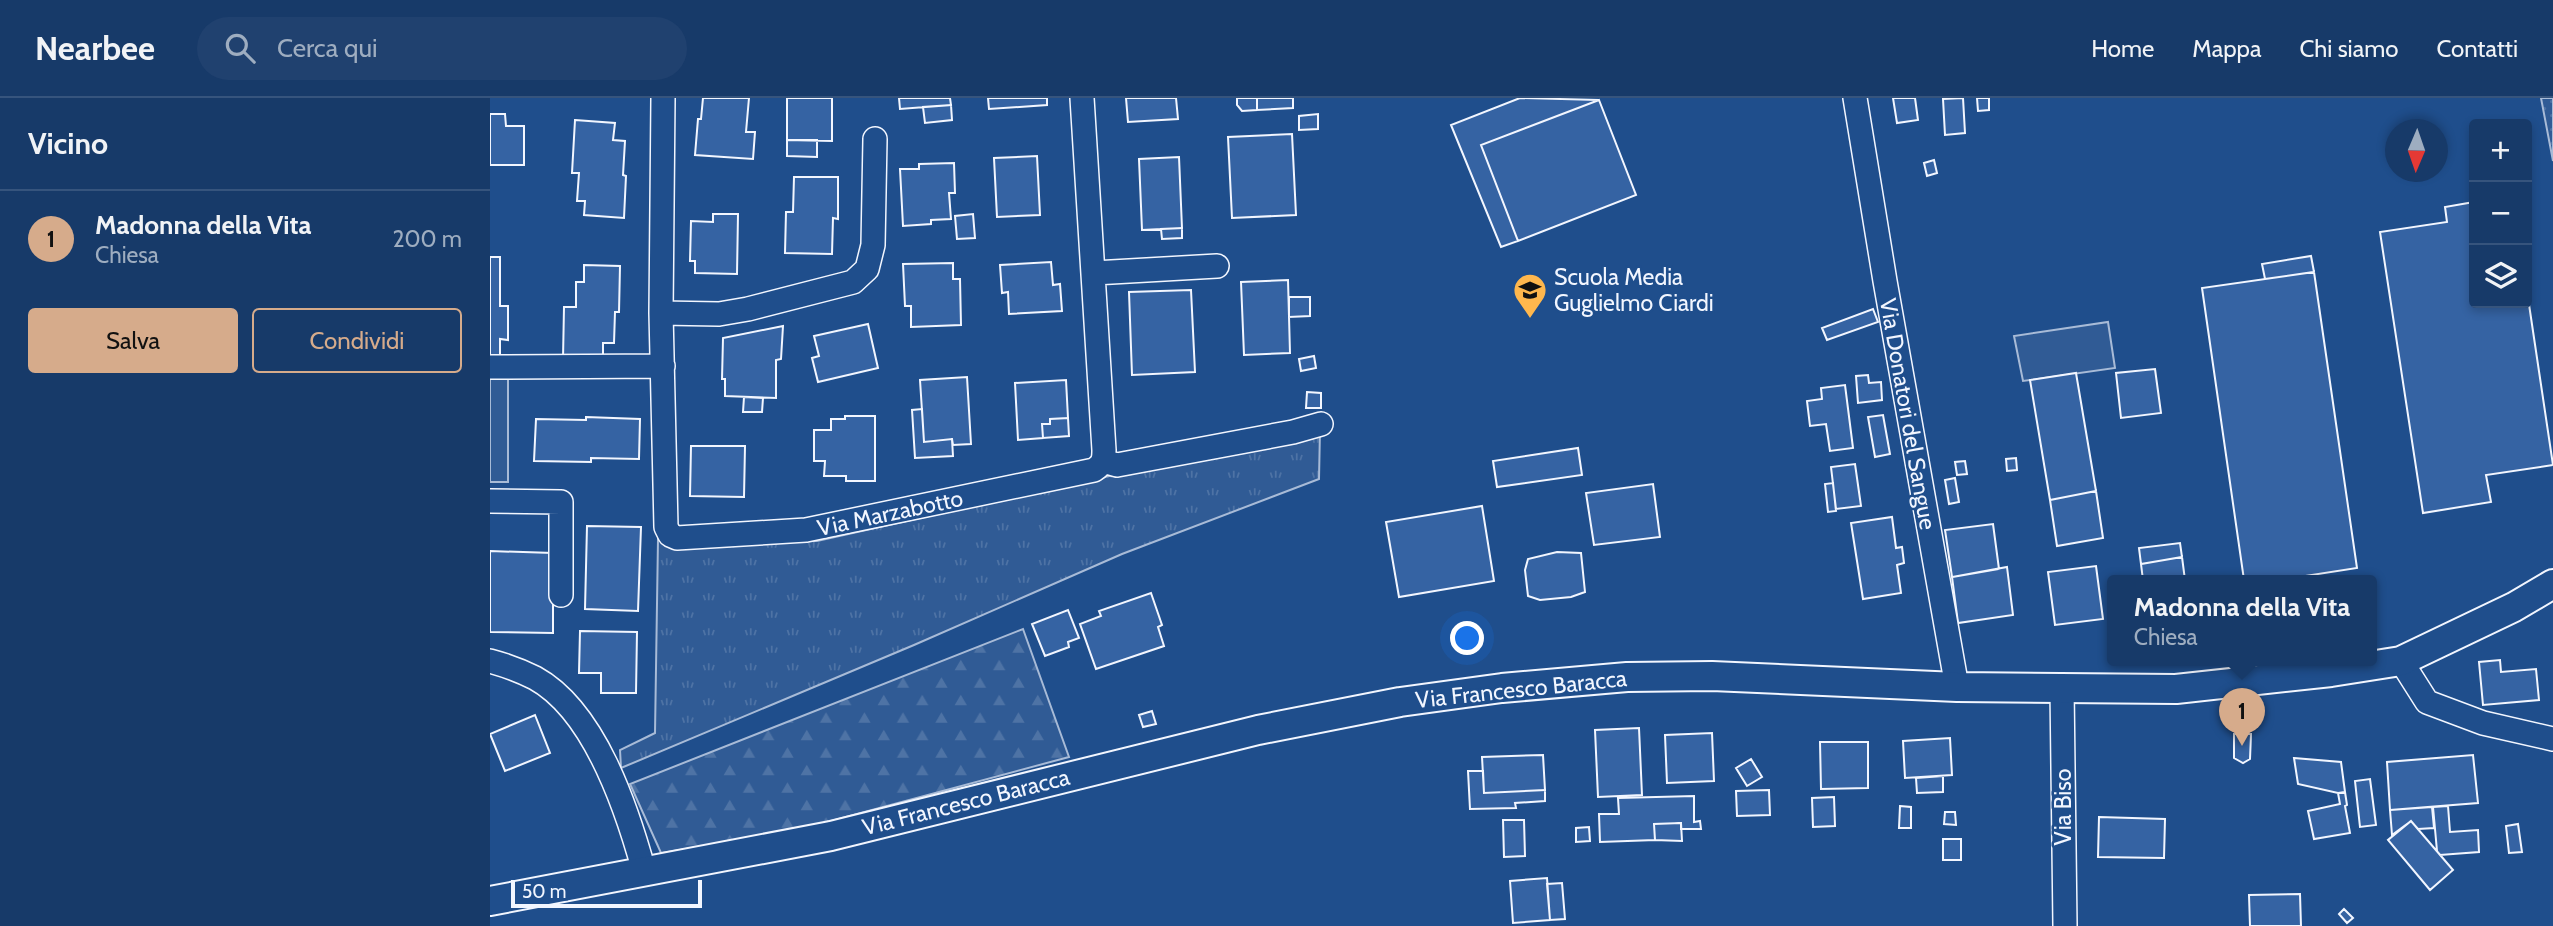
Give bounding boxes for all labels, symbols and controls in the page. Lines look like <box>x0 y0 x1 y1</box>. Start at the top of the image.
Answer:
search box <box>197 17 687 80</box>
text: Nearbee <box>35 28 155 68</box>
icon: search <box>221 29 259 67</box>
text: Cerca qui <box>277 32 378 64</box>
text: Home <box>2091 34 2154 63</box>
text: Mappa <box>2192 34 2261 63</box>
text: Chi siamo <box>2299 34 2398 63</box>
text: Contatti <box>2436 34 2518 63</box>
north arrow <box>2385 119 2448 182</box>
map controls <box>2469 119 2532 308</box>
button: + <box>2469 119 2532 182</box>
text: Vicino <box>28 125 108 162</box>
button: − <box>2469 182 2532 245</box>
text: Madonna della Vita <box>95 209 311 241</box>
text: 1 <box>47 225 55 253</box>
text: 200 m <box>392 225 462 253</box>
text: Chiesa <box>95 241 159 269</box>
button: layers <box>2469 245 2532 308</box>
place label: Scuola Media Guglielmo Ciardi <box>1554 263 1714 317</box>
school or university icon: Scuola Media Guglielmo Ciardi <box>1511 271 1549 320</box>
street label: Via Donatori del Sangue <box>1874 296 1942 532</box>
button: Salva <box>28 308 238 373</box>
button: Condividi <box>252 308 462 373</box>
street label: Via Marzabotto <box>815 484 965 542</box>
popup <box>2107 575 2377 666</box>
text: Madonna della Vita <box>2134 591 2350 623</box>
your location <box>1450 621 1484 655</box>
text: Chiesa <box>2134 623 2198 651</box>
street label: Via Francesco Baracca <box>1414 664 1628 714</box>
pin: 1 <box>2219 688 2265 746</box>
street label: Via Francesco Baracca <box>860 763 1072 841</box>
street label: Via Biso <box>2049 769 2077 845</box>
scale bar <box>511 877 702 909</box>
text: 50 m <box>522 880 566 903</box>

